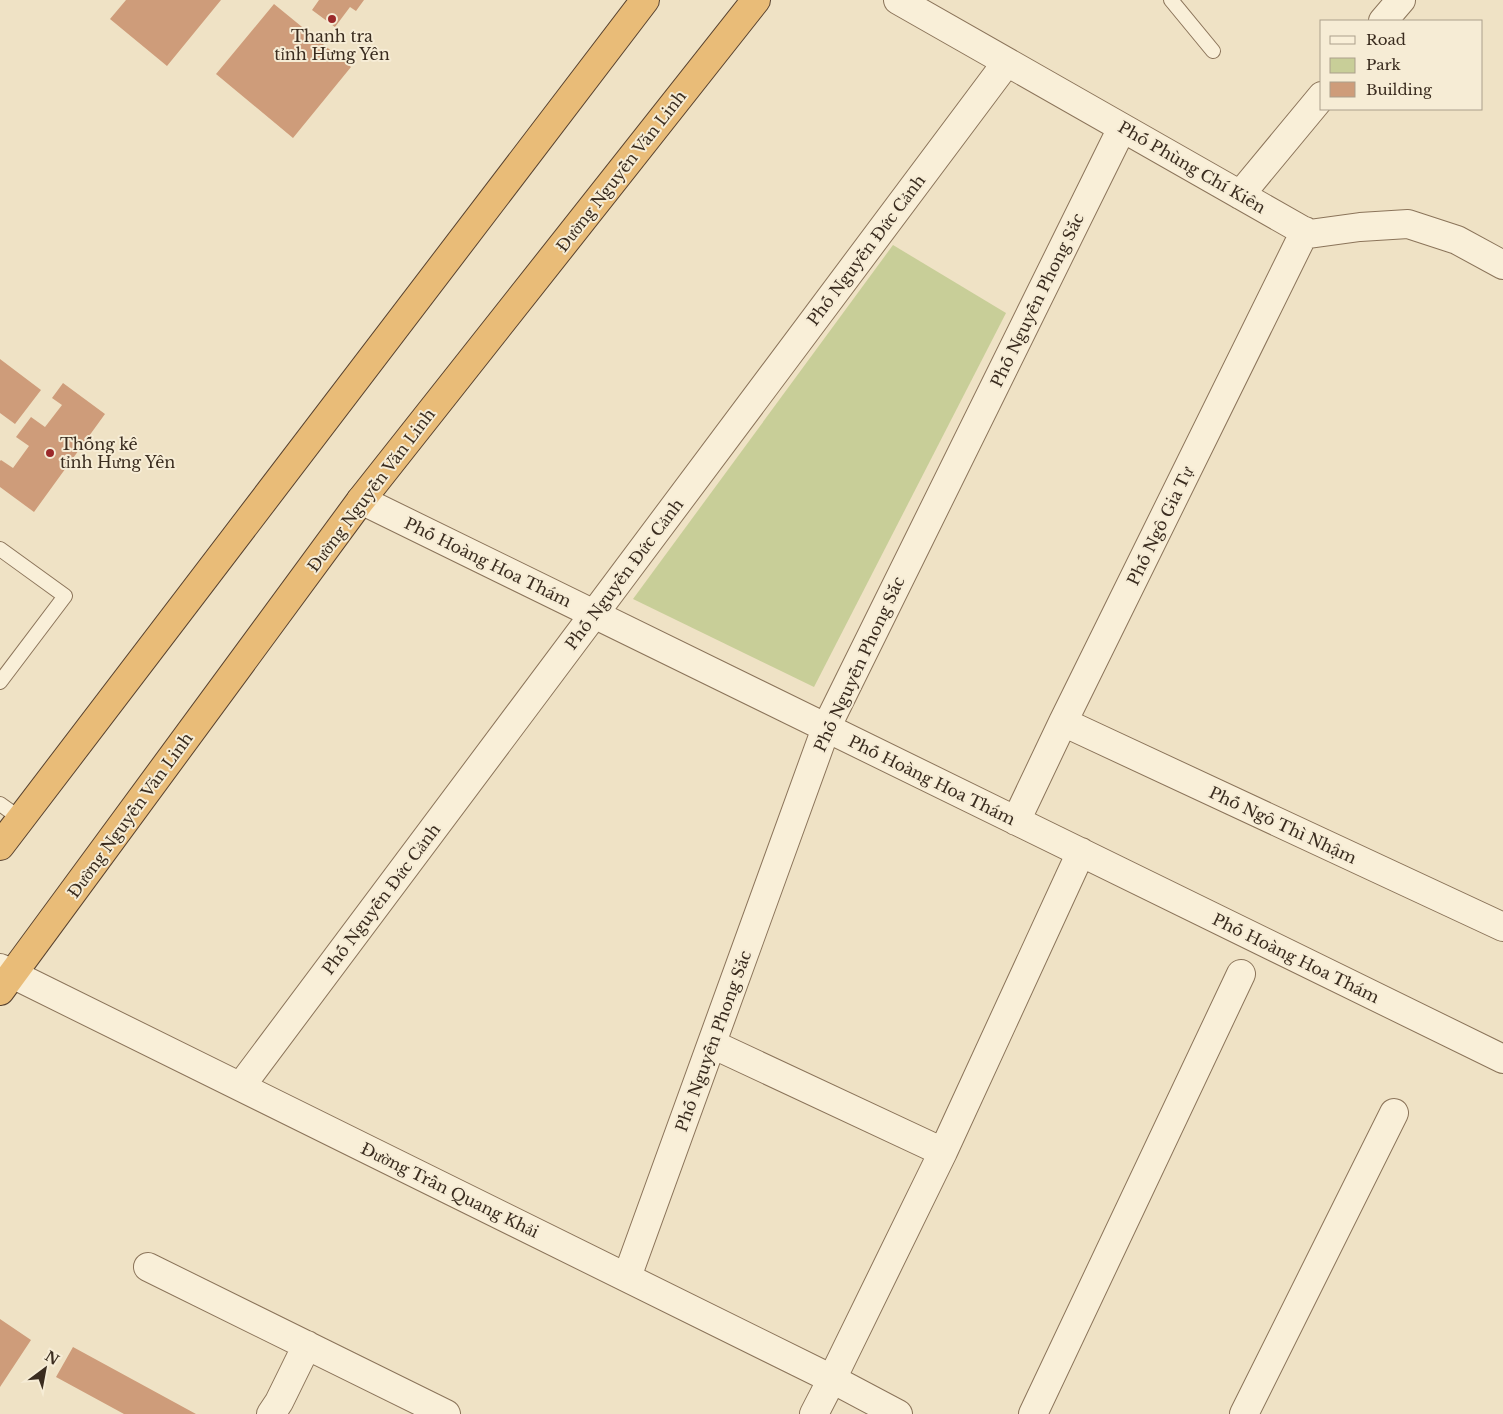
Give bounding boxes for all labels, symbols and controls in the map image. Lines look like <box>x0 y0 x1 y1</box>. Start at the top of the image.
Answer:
marker: Thanh tra tỉnh Hưng Yên <box>326 13 338 25</box>
legend <box>1320 20 1483 110</box>
place label: Thanh tra tỉnh Hưng Yên <box>274 26 390 64</box>
text: Road <box>1366 30 1406 49</box>
text: Park <box>1366 55 1402 74</box>
text: Building <box>1366 80 1433 99</box>
street label: Đường Nguyễn Văn Linh <box>552 86 690 256</box>
street label: Phố Phùng Chí Kiên <box>1115 117 1269 217</box>
street label: Phố Nguyễn Đức Cảnh <box>803 171 929 329</box>
street label: Phố Nguyễn Phong Sắc <box>986 209 1088 390</box>
street label: Đường Nguyễn Văn Linh <box>303 404 439 576</box>
place label: Thống kê tỉnh Hưng Yên <box>60 434 175 472</box>
marker: Thống kê tỉnh Hưng Yên <box>44 447 56 459</box>
street label: Phố Ngô Gia Tự <box>1123 462 1198 588</box>
street label: Phố Nguyễn Đức Cảnh <box>561 495 687 653</box>
street label: Phố Hoàng Hoa Thám <box>401 513 575 611</box>
street label: Phố Nguyễn Phong Sắc <box>810 573 909 755</box>
street label: Đường Nguyễn Văn Linh <box>63 729 197 901</box>
street label: Phố Hoàng Hoa Thám <box>845 731 1019 829</box>
street label: Phố Ngô Thì Nhậm <box>1206 782 1360 868</box>
street label: Phố Nguyễn Đức Cảnh <box>318 820 444 978</box>
street label: Phố Hoàng Hoa Thám <box>1209 909 1383 1007</box>
street label: Phố Nguyễn Phong Sắc <box>671 947 755 1134</box>
street label: Đường Trần Quang Khải <box>358 1138 543 1242</box>
north arrow <box>20 1344 70 1394</box>
text: N <box>42 1347 62 1369</box>

